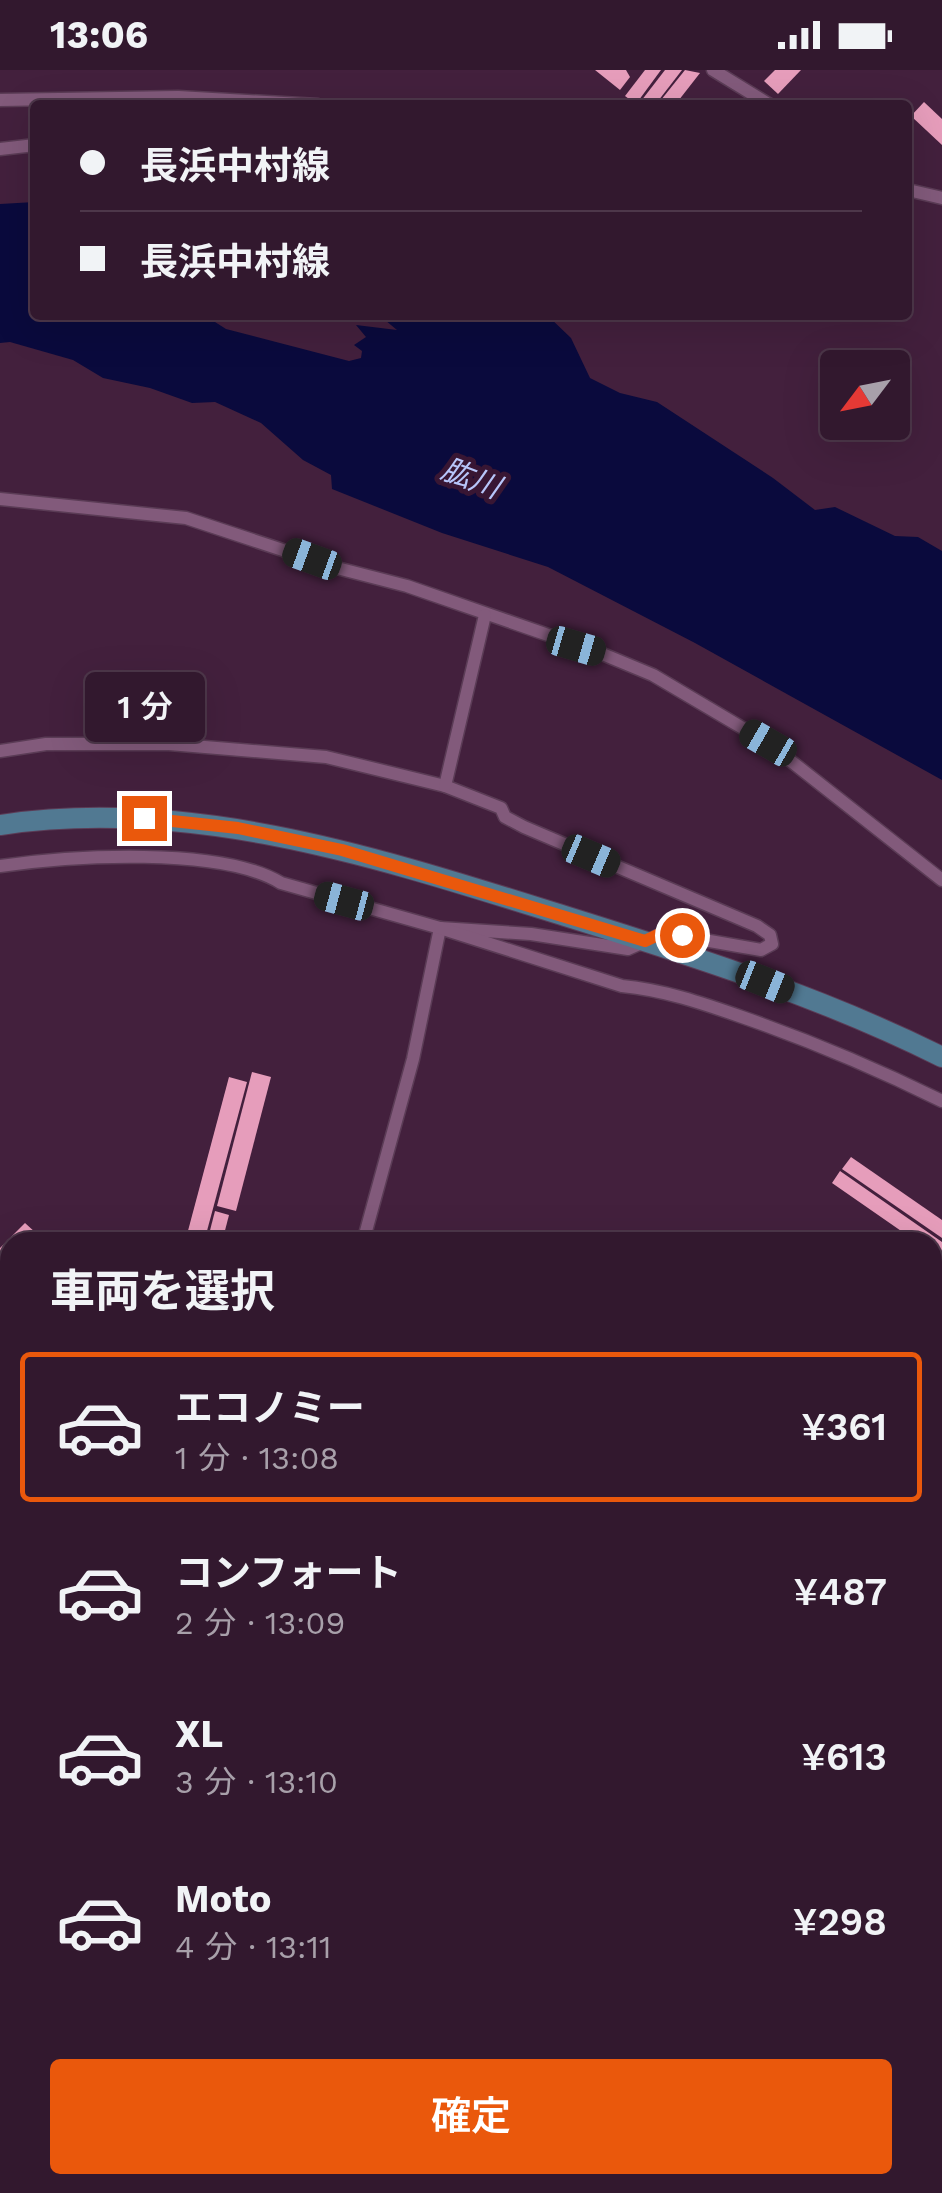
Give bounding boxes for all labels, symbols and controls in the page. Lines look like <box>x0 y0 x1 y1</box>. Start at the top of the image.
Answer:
text: 13:06 <box>50 13 148 57</box>
text: 長浜中村線 <box>140 144 330 188</box>
text: 長浜中村線 <box>140 240 330 284</box>
north arrow <box>820 350 910 440</box>
map controls <box>820 350 910 440</box>
water label: 肱川 <box>437 451 508 506</box>
car <box>279 535 345 583</box>
car <box>543 623 609 669</box>
callout: 1 分 <box>84 673 204 743</box>
text: 1 分 <box>117 688 173 726</box>
car <box>735 715 801 771</box>
route end <box>122 796 167 841</box>
car <box>558 830 624 882</box>
car <box>311 879 377 923</box>
route start <box>660 913 705 958</box>
car <box>732 957 798 1007</box>
text: 車両を選択 <box>50 1265 275 1318</box>
icon: car <box>55 1382 145 1472</box>
text: エコノミー <box>175 1386 365 1430</box>
text: ¥361 <box>801 1405 887 1449</box>
text: 1 分 · 13:08 <box>175 1439 339 1477</box>
icon: car <box>55 1547 145 1637</box>
text: コンフォート <box>175 1551 402 1595</box>
text: ¥487 <box>794 1570 887 1614</box>
text: 2 分 · 13:09 <box>175 1604 345 1642</box>
icon: car <box>55 1712 145 1802</box>
text: XL <box>175 1712 223 1756</box>
text: ¥613 <box>801 1735 887 1779</box>
text: 3 分 · 13:10 <box>175 1763 338 1801</box>
icon: car <box>55 1877 145 1967</box>
text: Moto <box>175 1877 271 1921</box>
text: ¥298 <box>793 1900 887 1944</box>
text: 4 分 · 13:11 <box>175 1928 331 1966</box>
button: 確定 <box>50 2059 892 2174</box>

